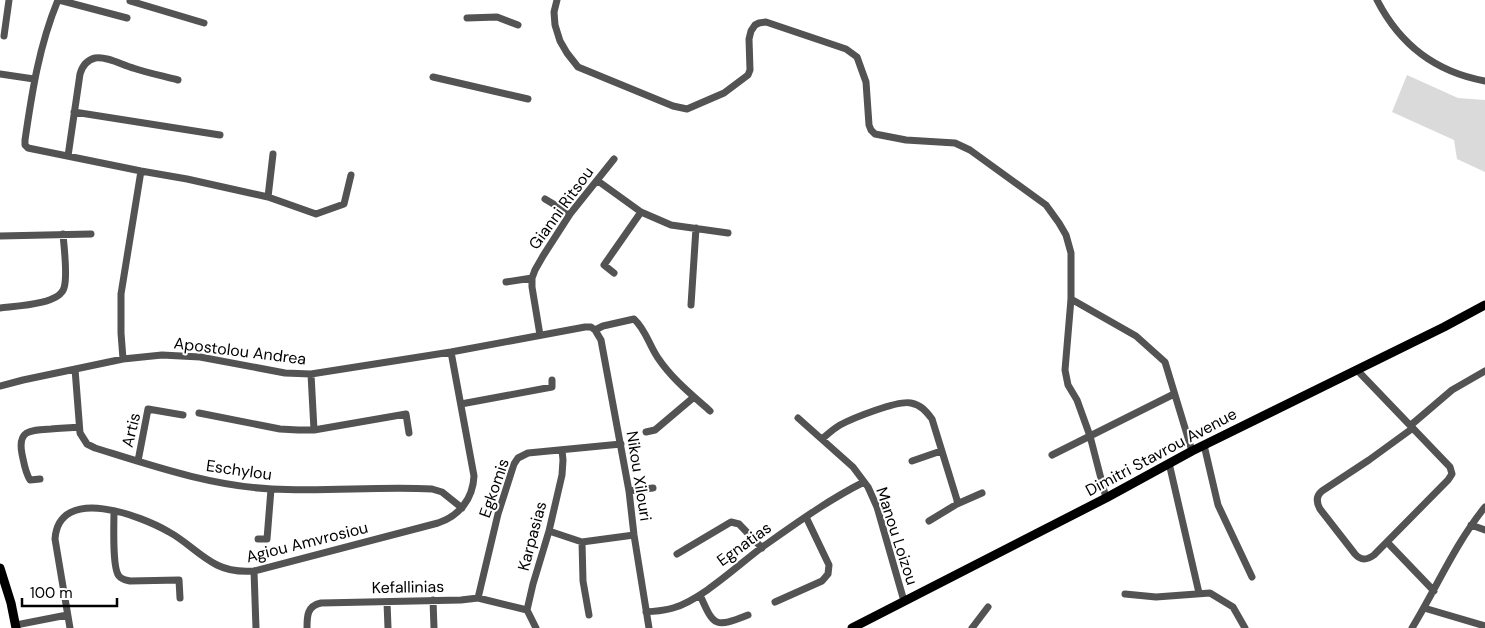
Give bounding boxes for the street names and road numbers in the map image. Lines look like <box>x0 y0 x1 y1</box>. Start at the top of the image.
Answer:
street label: Gianni Ritsou <box>524 162 598 254</box>
street label: Apostolou Andrea <box>173 332 307 370</box>
street label: Dimitri Stavrou Avenue <box>1082 403 1240 501</box>
street label: Artis <box>117 411 145 449</box>
street label: Nikou Xilouri <box>622 430 656 522</box>
street label: Eschylou <box>205 455 273 485</box>
street label: Egkomis <box>474 456 514 520</box>
street label: Manou Loizou <box>871 484 923 588</box>
street label: Karpasias <box>513 499 551 573</box>
street label: Agiou Amvrosiou <box>244 517 370 567</box>
street label: Egnatias <box>713 517 775 571</box>
street label: Kefallinias <box>372 576 444 598</box>

